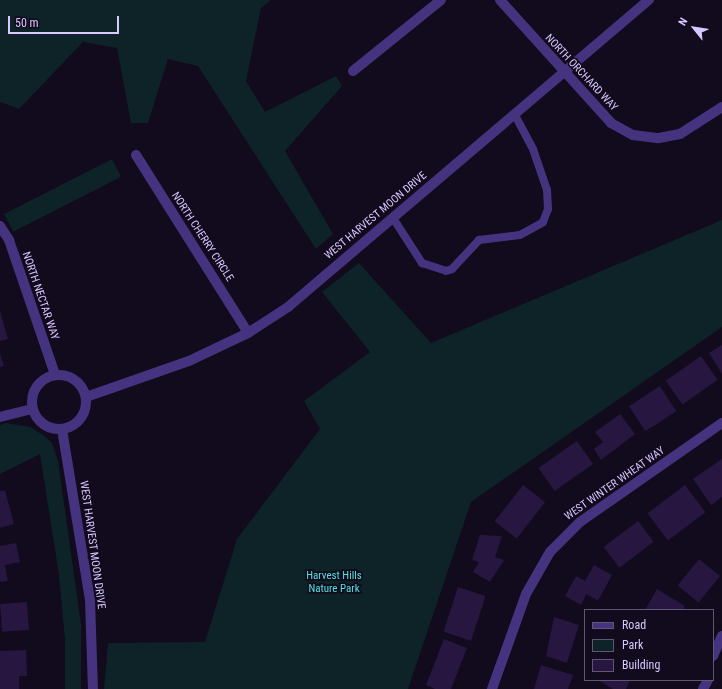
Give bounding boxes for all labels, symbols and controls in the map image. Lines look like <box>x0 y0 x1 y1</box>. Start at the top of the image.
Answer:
scale bar <box>10 8 121 34</box>
north arrow <box>674 8 714 48</box>
text: 50 m <box>15 16 39 30</box>
text: N <box>676 16 690 28</box>
street label: NORTH ORCHARD WAY <box>542 32 620 114</box>
street label: WEST HARVEST MOON DRIVE <box>322 169 430 263</box>
street label: NORTH CHERRY CIRCLE <box>168 190 236 284</box>
street label: NORTH NECTAR WAY <box>19 250 61 342</box>
street label: WEST WINTER WHEAT WAY <box>562 444 668 524</box>
street label: WEST HARVEST MOON DRIVE <box>76 480 108 610</box>
park label: Harvest Hills Nature Park <box>306 570 362 596</box>
legend <box>584 609 714 681</box>
text: Road <box>622 618 646 632</box>
text: Park <box>622 638 643 652</box>
text: Building <box>622 658 660 672</box>

